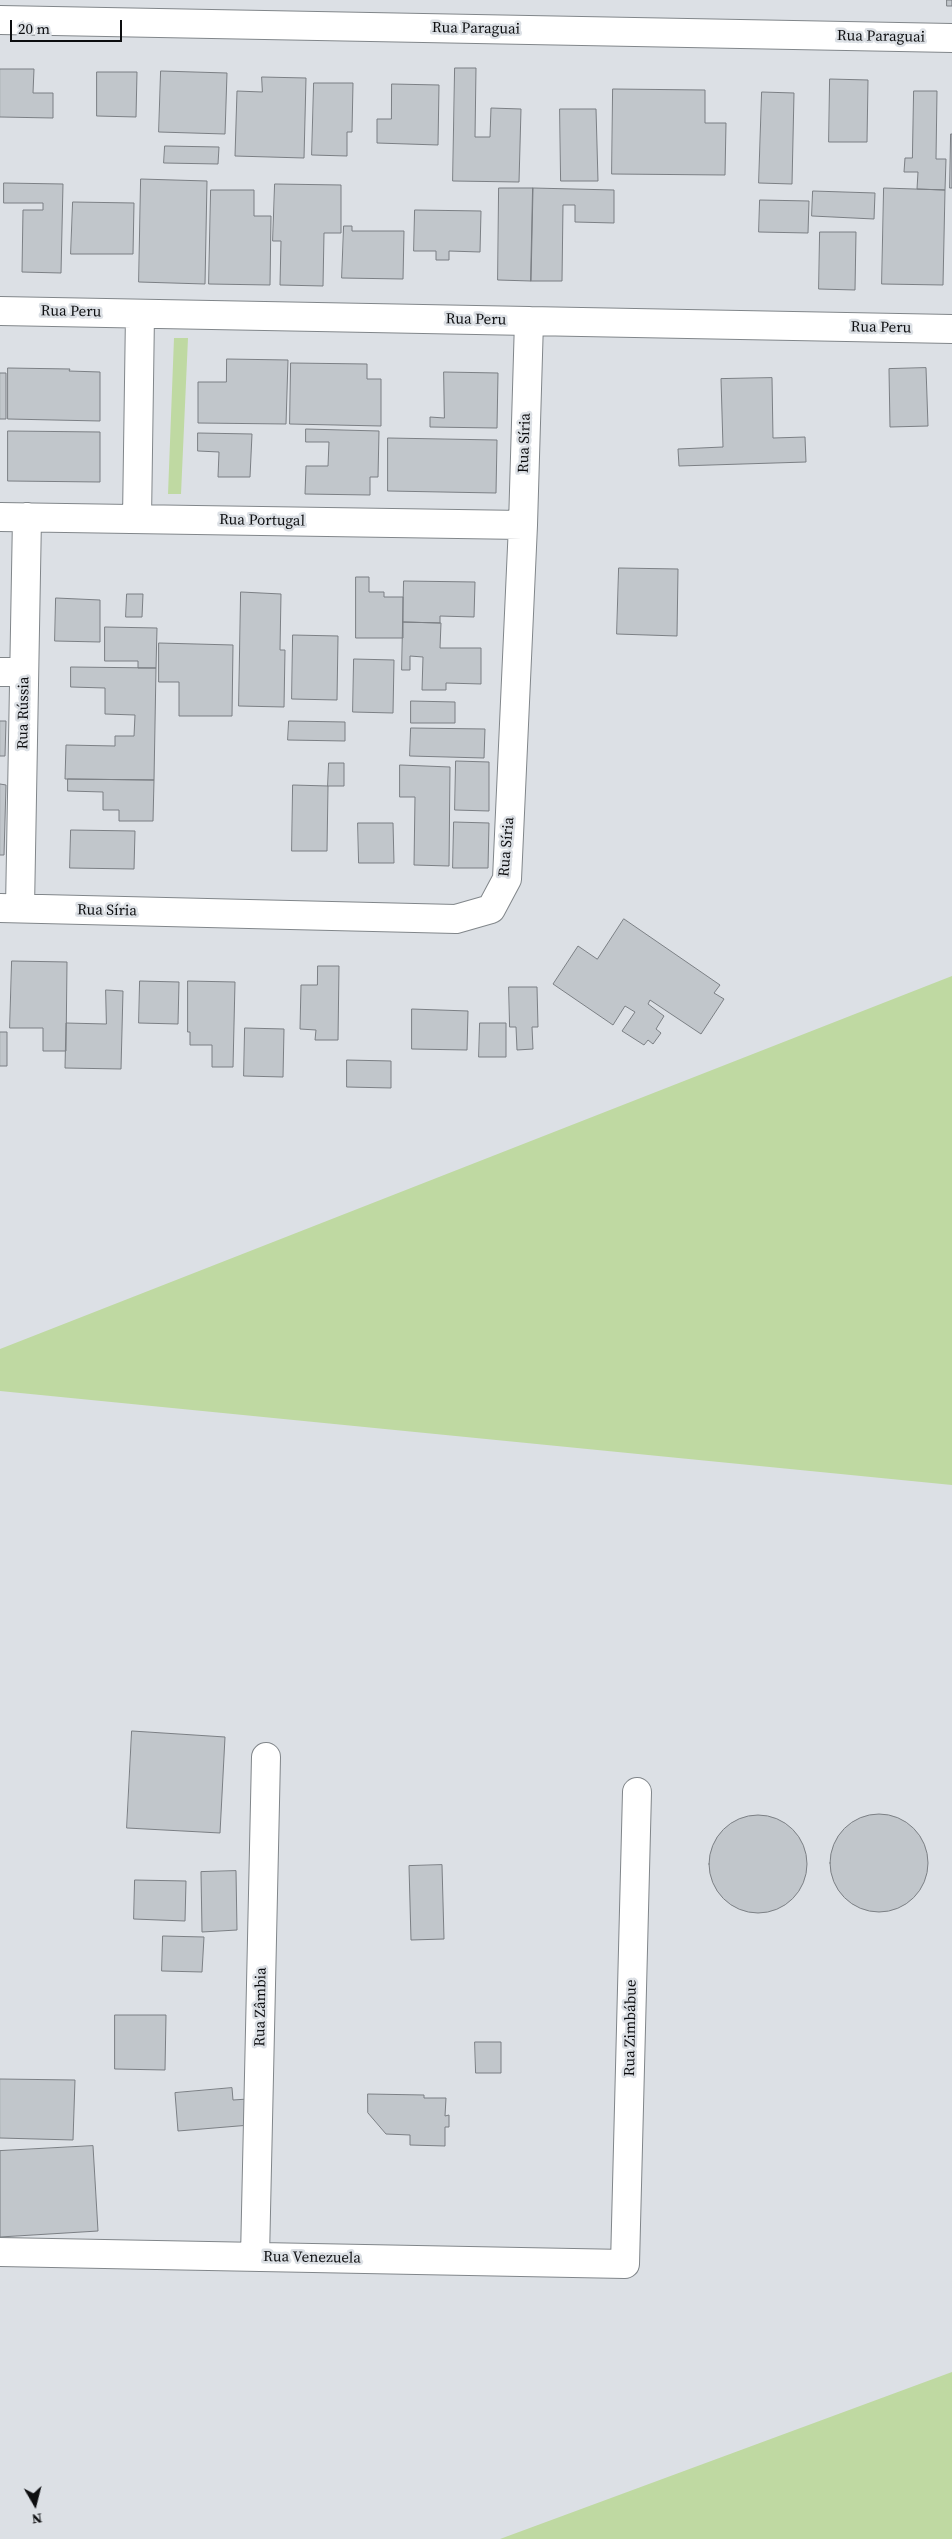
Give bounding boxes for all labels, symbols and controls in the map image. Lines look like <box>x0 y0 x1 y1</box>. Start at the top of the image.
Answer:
scale bar <box>12 10 125 42</box>
text: 20 m <box>18 18 50 39</box>
street label: Rua Paraguai <box>432 19 520 39</box>
street label: Rua Paraguai <box>837 27 925 47</box>
street label: Rua Peru <box>40 302 102 322</box>
street label: Rua Peru <box>445 310 507 330</box>
street label: Rua Peru <box>850 318 912 338</box>
street label: Rua Síria <box>515 413 535 473</box>
street label: Rua Portugal <box>219 511 305 531</box>
street label: Rua Rússia <box>14 676 34 750</box>
street label: Rua Síria <box>495 816 519 878</box>
street label: Rua Síria <box>77 901 137 921</box>
street label: Rua Zâmbia <box>251 1967 271 2047</box>
street label: Rua Zimbábue <box>621 1979 641 2077</box>
street label: Rua Venezuela <box>263 2248 361 2268</box>
north arrow <box>10 2479 60 2529</box>
text: N <box>31 2508 44 2529</box>

